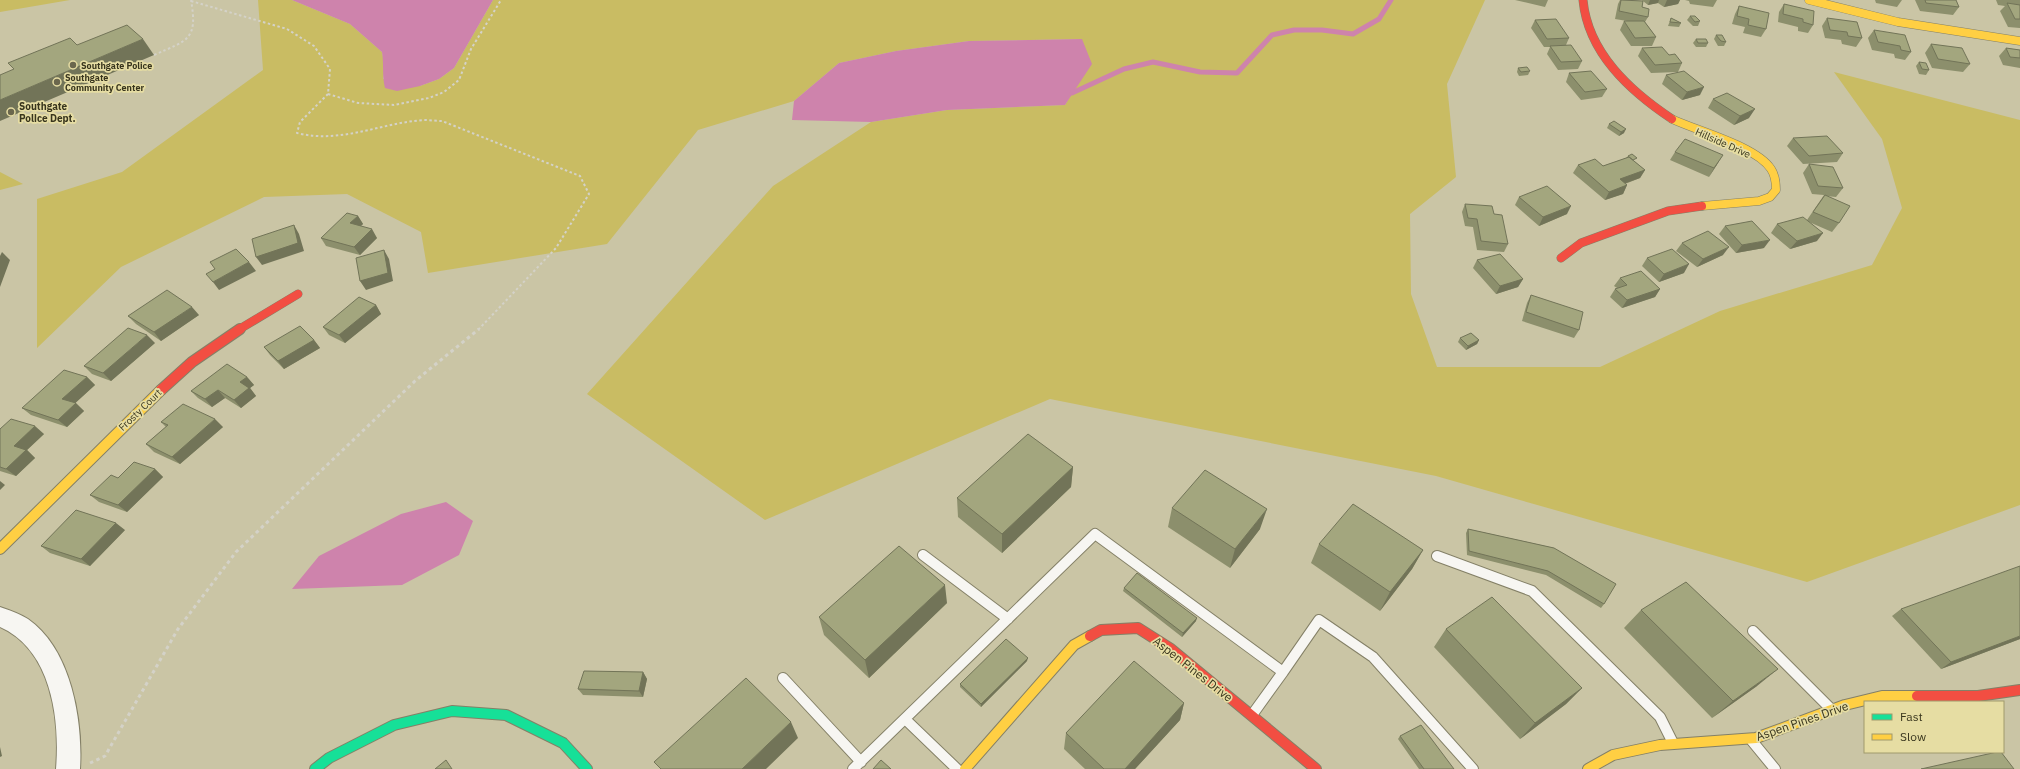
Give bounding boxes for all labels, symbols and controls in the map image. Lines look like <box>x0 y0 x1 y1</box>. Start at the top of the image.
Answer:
marker: Southgate Police <box>68 60 78 70</box>
place label: Southgate Police <box>81 60 152 71</box>
place label: Southgate Community Center <box>65 72 144 93</box>
marker: Southgate Community Center <box>52 77 62 87</box>
place label: Southgate Police Dept. <box>19 100 76 125</box>
marker: Southgate Police Dept. <box>6 107 16 117</box>
street label: Hillside Drive <box>1693 125 1753 161</box>
street label: Frosty Court <box>116 386 165 434</box>
street label: Aspen Pines Drive <box>1150 633 1236 705</box>
street label: Aspen Pines Drive <box>1754 698 1851 744</box>
legend <box>1864 701 2004 753</box>
text: Fast <box>1900 709 1923 724</box>
text: Slow <box>1900 729 1926 744</box>

